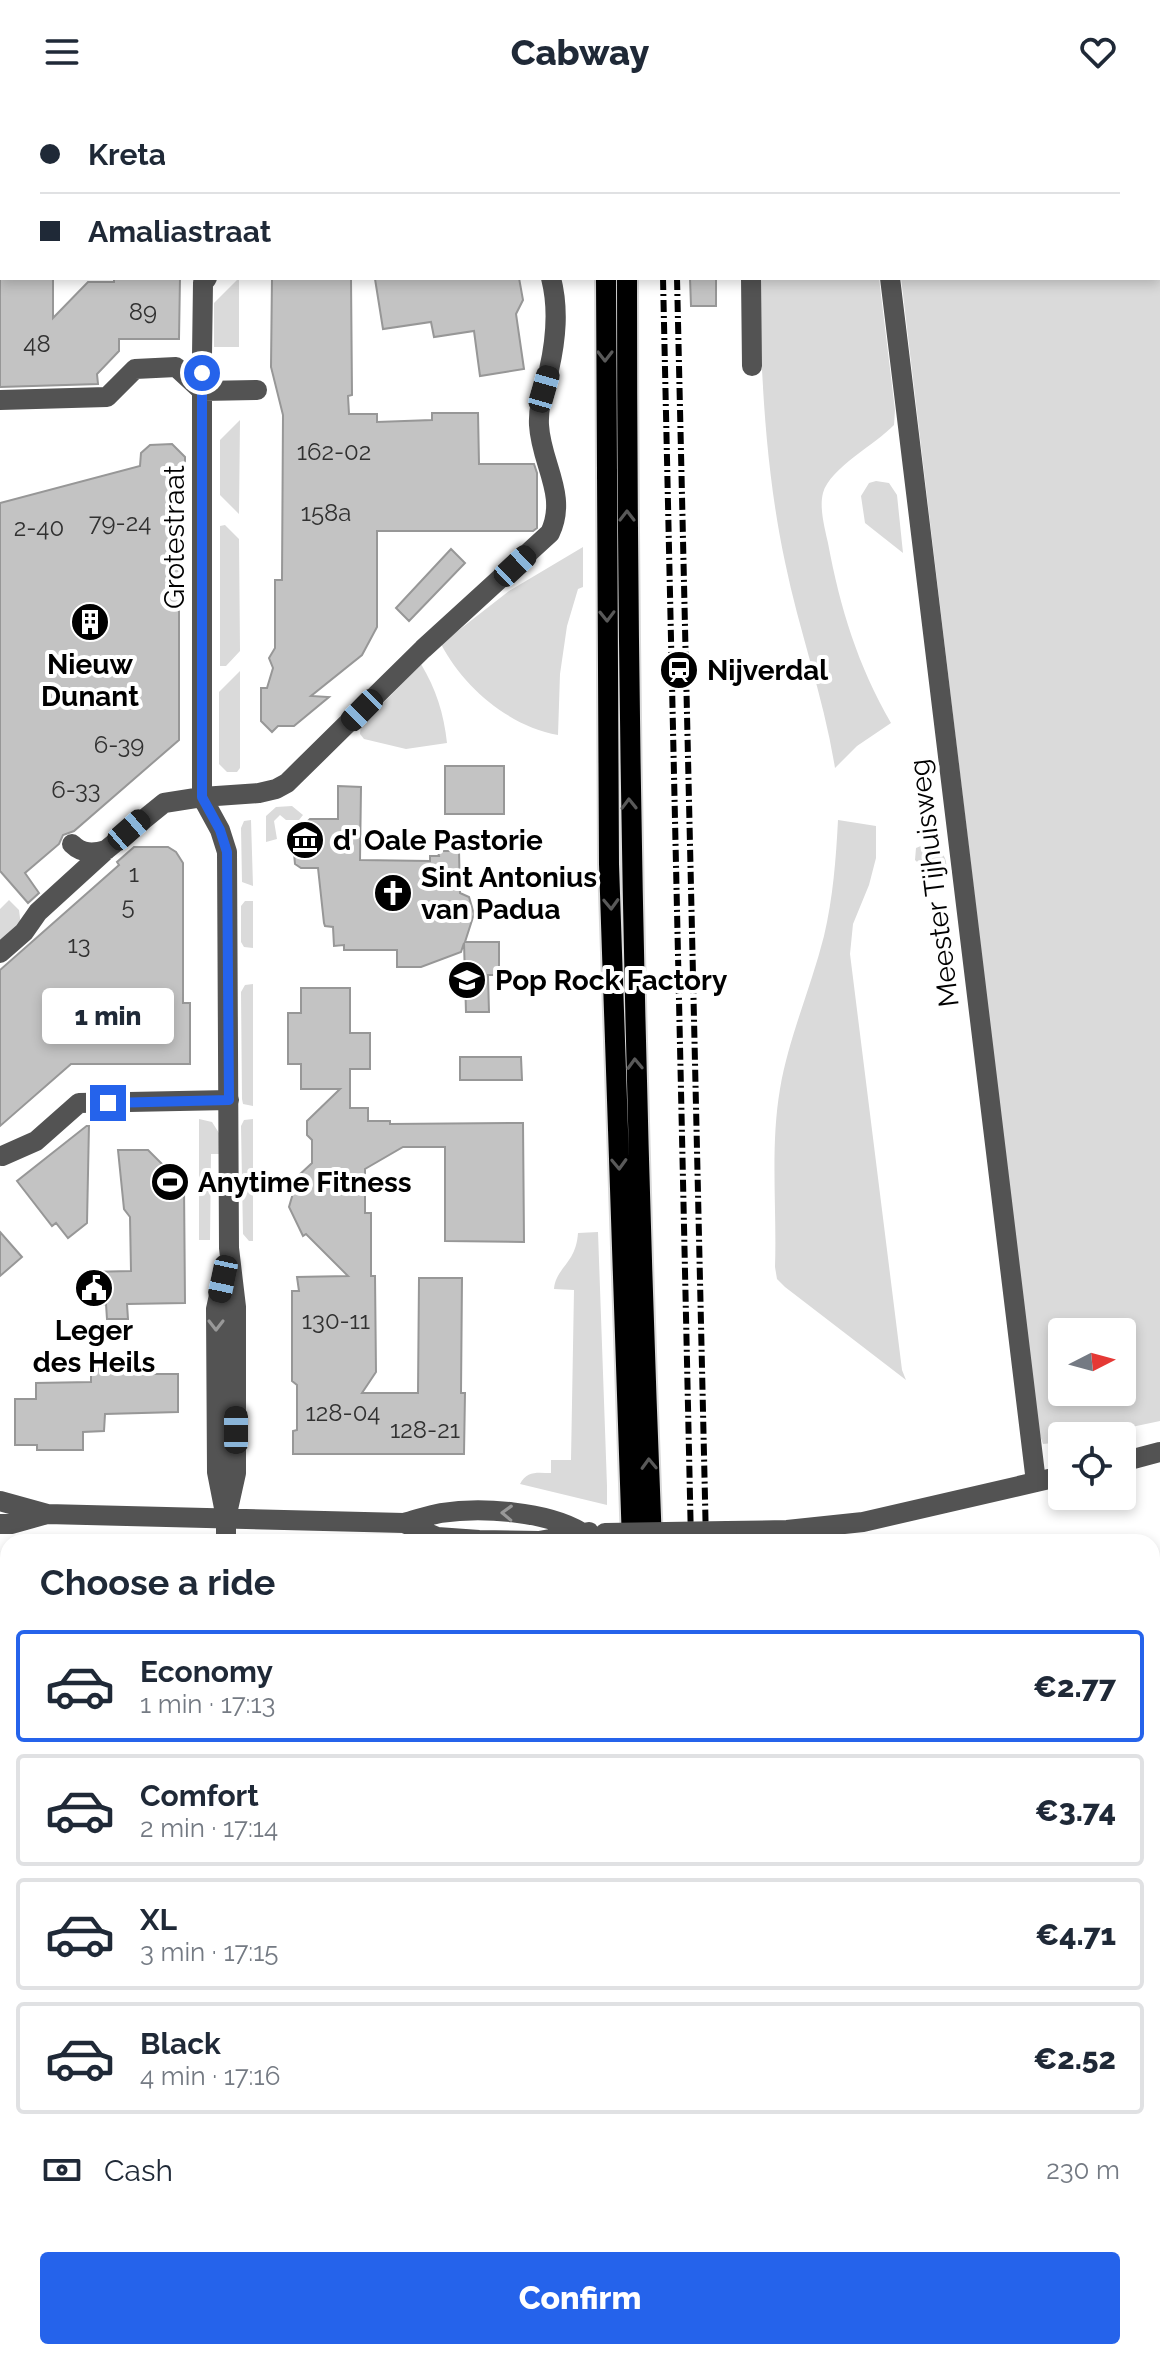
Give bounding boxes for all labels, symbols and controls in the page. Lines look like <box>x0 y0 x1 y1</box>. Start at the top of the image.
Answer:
icon: menu <box>40 30 84 74</box>
icon: heart <box>1076 30 1120 74</box>
text: Cabway <box>511 31 649 73</box>
text: Kreta <box>88 137 166 172</box>
text: Amaliastraat <box>88 214 271 249</box>
house number: 89 <box>129 297 157 326</box>
house number: 48 <box>23 329 51 358</box>
one-way arrow <box>596 350 614 363</box>
route start <box>184 355 220 391</box>
car <box>526 363 562 415</box>
house number: 162-02 <box>297 437 371 466</box>
street label: Grotestraat <box>158 464 191 609</box>
house number: 158a <box>301 498 351 527</box>
house number: 79-24 <box>89 508 151 537</box>
one-way arrow <box>618 509 636 522</box>
house number: 2-40 <box>14 513 64 542</box>
car <box>489 541 541 591</box>
building icon: Nieuw Dunant <box>69 601 111 643</box>
one-way arrow <box>598 610 615 623</box>
place label: Nieuw Dunant <box>41 648 139 713</box>
station icon: Nijverdal <box>658 649 700 691</box>
place label: Nijverdal <box>707 654 828 687</box>
car <box>337 685 387 735</box>
house number: 6-39 <box>94 730 144 759</box>
street label: Meester Tijhuisweg <box>902 757 966 1009</box>
house number: 6-33 <box>51 775 101 804</box>
one-way arrow <box>621 797 638 810</box>
car <box>103 805 155 855</box>
museum icon: d' Oale Pastorie <box>284 819 326 861</box>
place label: d' Oale Pastorie <box>333 824 543 857</box>
house number: 1 <box>129 859 139 888</box>
place label: Sint Antonius van Padua <box>421 861 597 926</box>
church icon: Sint Antonius van Padua <box>372 872 414 914</box>
house number: 5 <box>121 891 135 920</box>
one-way arrow <box>602 898 619 911</box>
house number: 13 <box>67 930 91 959</box>
school or university icon: Pop Rock Factory <box>446 959 488 1001</box>
place label: Pop Rock Factory <box>495 964 728 997</box>
callout: 1 min <box>42 987 174 1043</box>
text: 1 min <box>75 1001 141 1031</box>
one-way arrow <box>627 1057 644 1070</box>
route end <box>90 1085 126 1121</box>
one-way arrow <box>610 1158 627 1171</box>
sports icon: Anytime Fitness <box>149 1161 191 1203</box>
place label: Anytime Fitness <box>198 1166 412 1199</box>
car <box>206 1253 240 1305</box>
public building icon: Leger des Heils <box>73 1267 115 1309</box>
house number: 130-11 <box>302 1306 370 1335</box>
place label: Leger des Heils <box>33 1314 155 1379</box>
north arrow <box>1048 1318 1136 1406</box>
map controls <box>1048 1318 1136 1510</box>
one-way arrow <box>207 1319 225 1332</box>
house number: 128-04 <box>306 1398 380 1427</box>
car <box>224 1406 248 1454</box>
house number: 128-21 <box>390 1415 460 1444</box>
button: locate <box>1048 1422 1136 1510</box>
one-way arrow <box>640 1457 657 1470</box>
one-way arrow <box>500 1504 513 1521</box>
text: Choose a ride <box>40 1561 275 1603</box>
icon: car <box>44 1650 116 1722</box>
text: Economy <box>140 1654 273 1689</box>
text: €2.77 <box>1033 1669 1116 1704</box>
text: 1 min · 17:13 <box>140 1689 275 1719</box>
icon: car <box>44 1774 116 1846</box>
text: Comfort <box>140 1778 259 1813</box>
text: €3.74 <box>1035 1793 1116 1828</box>
text: 2 min · 17:14 <box>140 1813 278 1843</box>
icon: car <box>44 1898 116 1970</box>
text: XL <box>140 1902 177 1937</box>
text: €4.71 <box>1035 1917 1116 1952</box>
text: 3 min · 17:15 <box>140 1937 279 1967</box>
icon: car <box>44 2022 116 2094</box>
text: Black <box>140 2026 221 2061</box>
text: €2.52 <box>1033 2041 1116 2076</box>
text: 4 min · 17:16 <box>140 2061 280 2091</box>
icon: cash <box>40 2148 84 2192</box>
text: Cash <box>104 2153 173 2188</box>
text: 230 m <box>1046 2155 1120 2185</box>
button: Confirm <box>40 2252 1120 2344</box>

